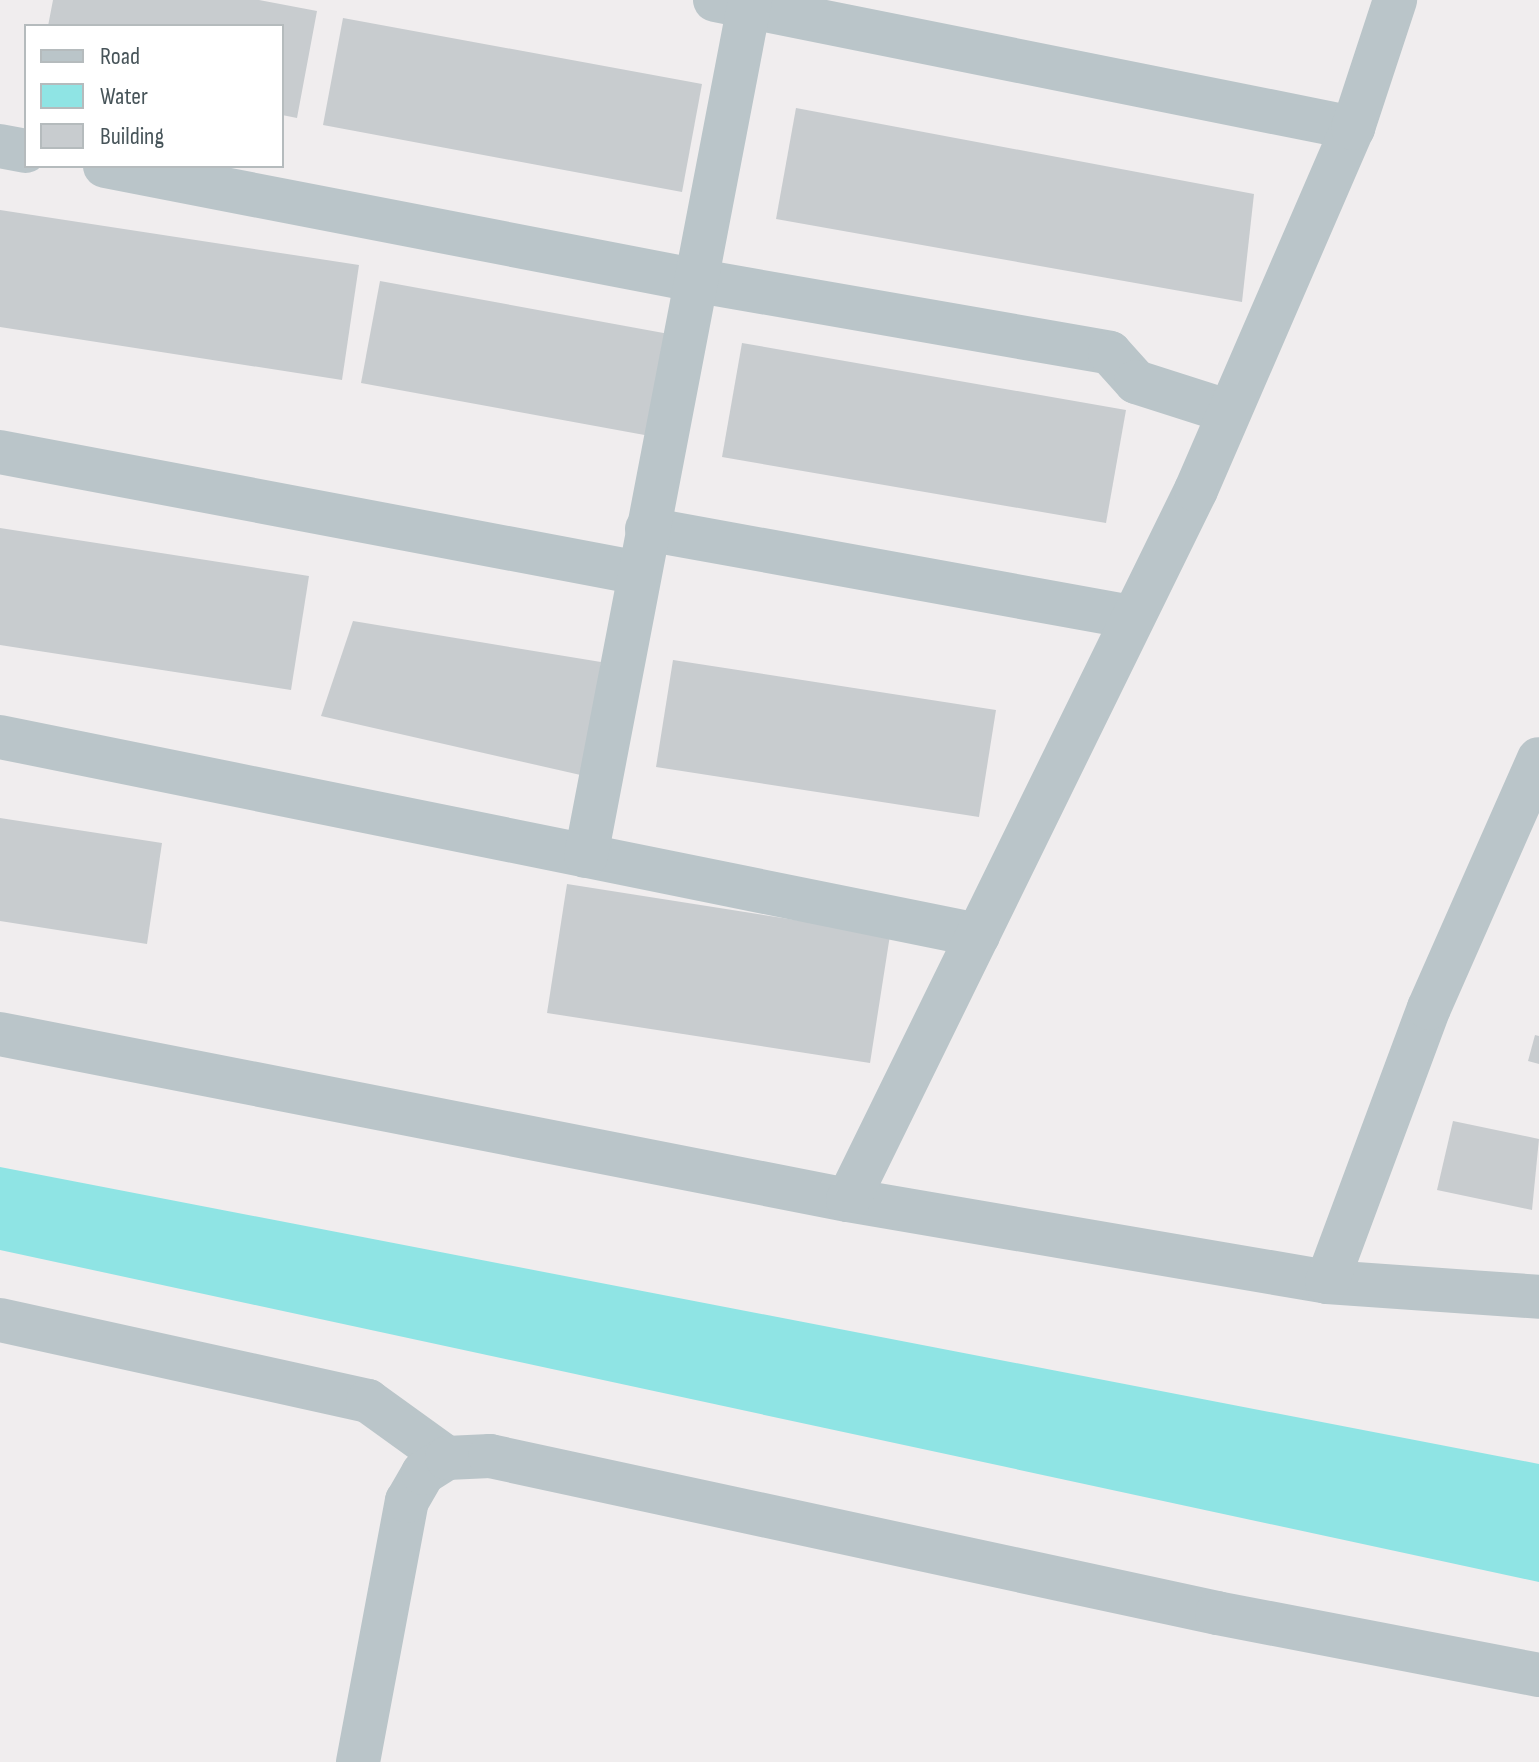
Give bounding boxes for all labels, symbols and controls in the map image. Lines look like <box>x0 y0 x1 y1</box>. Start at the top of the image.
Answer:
legend <box>24 24 284 168</box>
text: Road <box>100 42 140 71</box>
text: Water <box>100 82 148 111</box>
text: Building <box>100 122 164 151</box>

